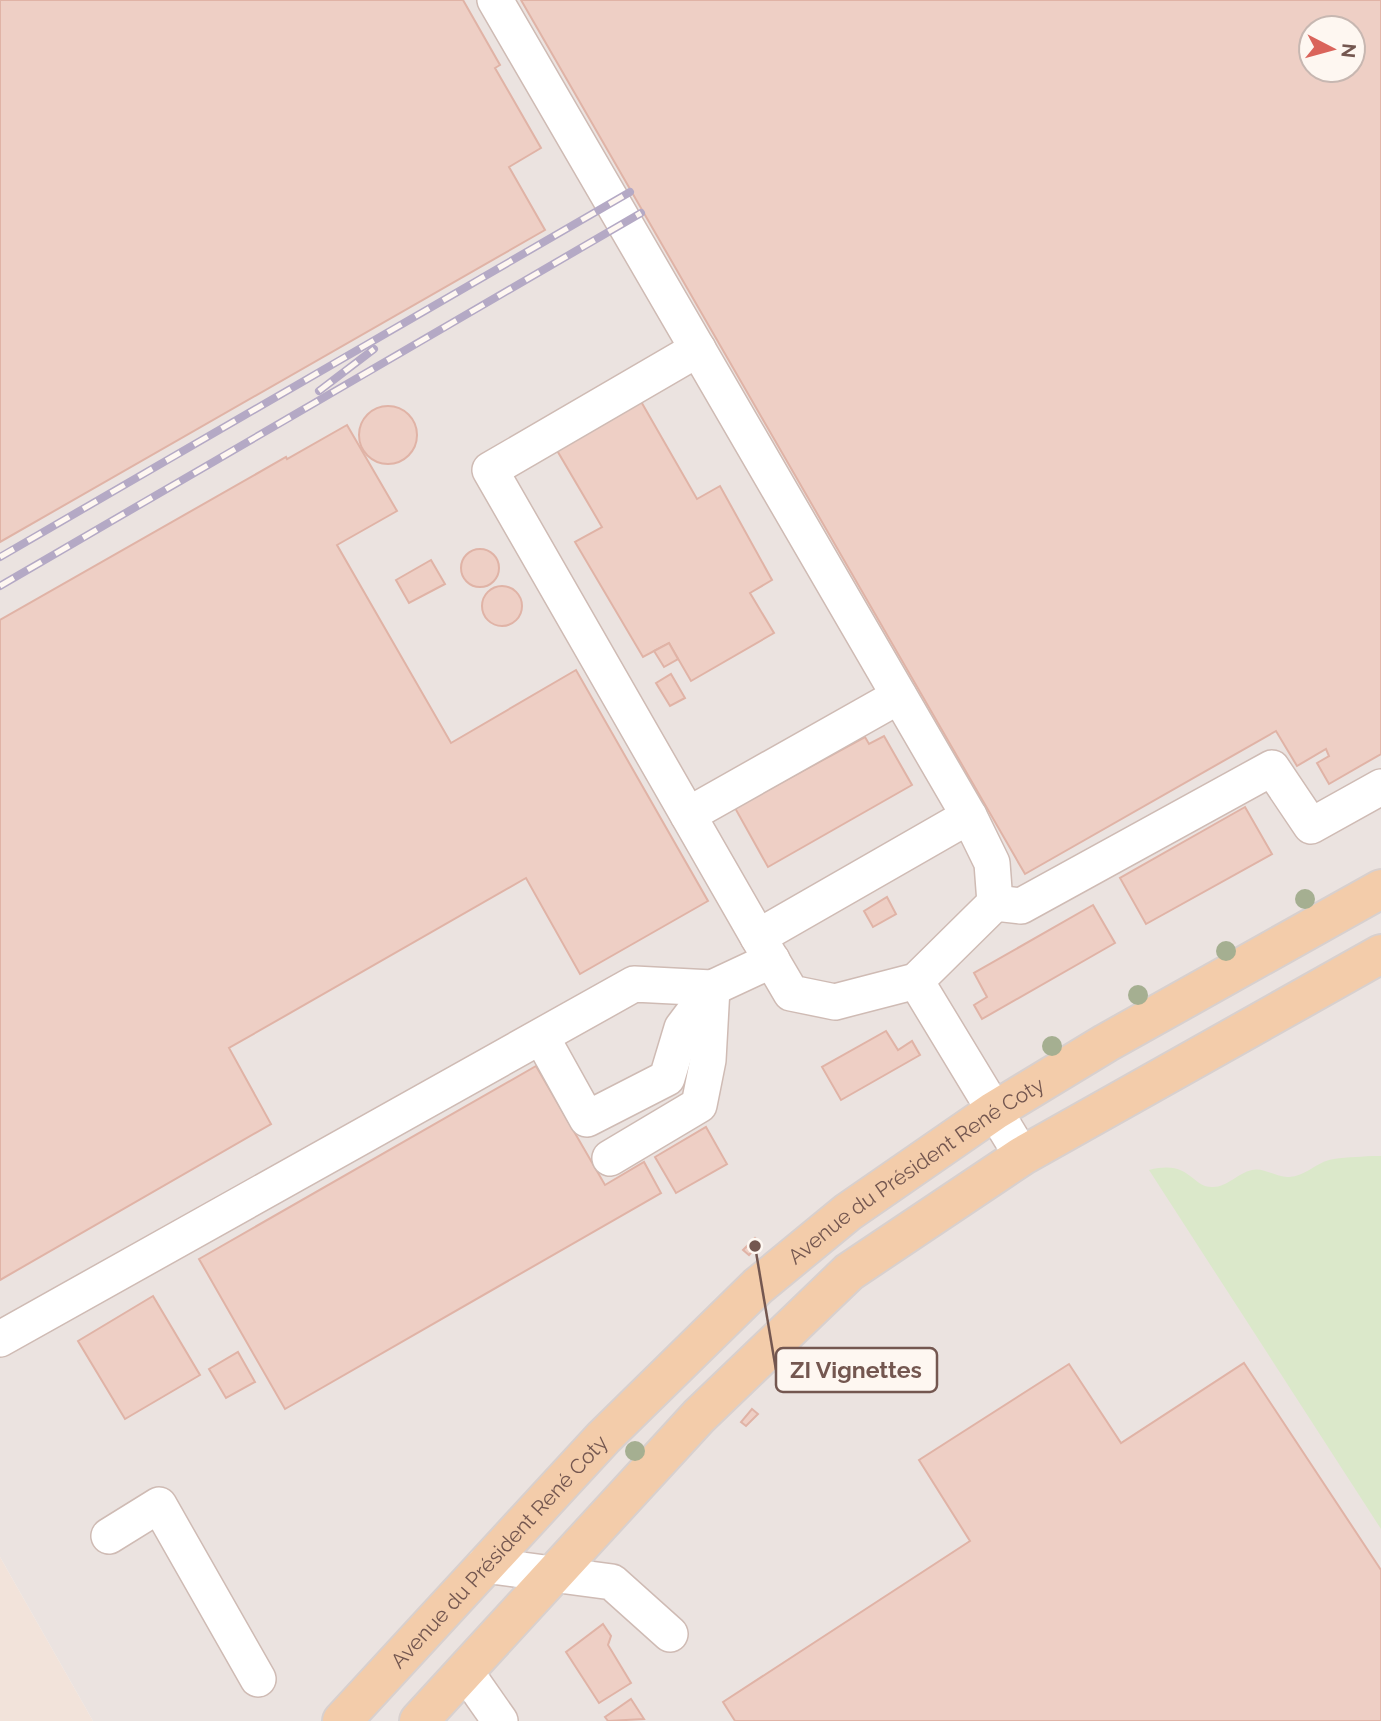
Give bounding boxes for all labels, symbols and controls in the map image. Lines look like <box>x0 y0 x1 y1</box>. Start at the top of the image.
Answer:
north arrow <box>1297 14 1367 84</box>
text: N <box>1337 42 1361 59</box>
street label: Avenue du Président René Coty <box>782 1071 1048 1269</box>
callout: ZI Vignettes <box>776 1348 937 1392</box>
text: ZI Vignettes <box>790 1356 922 1383</box>
street label: Avenue du Président René Coty <box>385 1430 612 1673</box>

